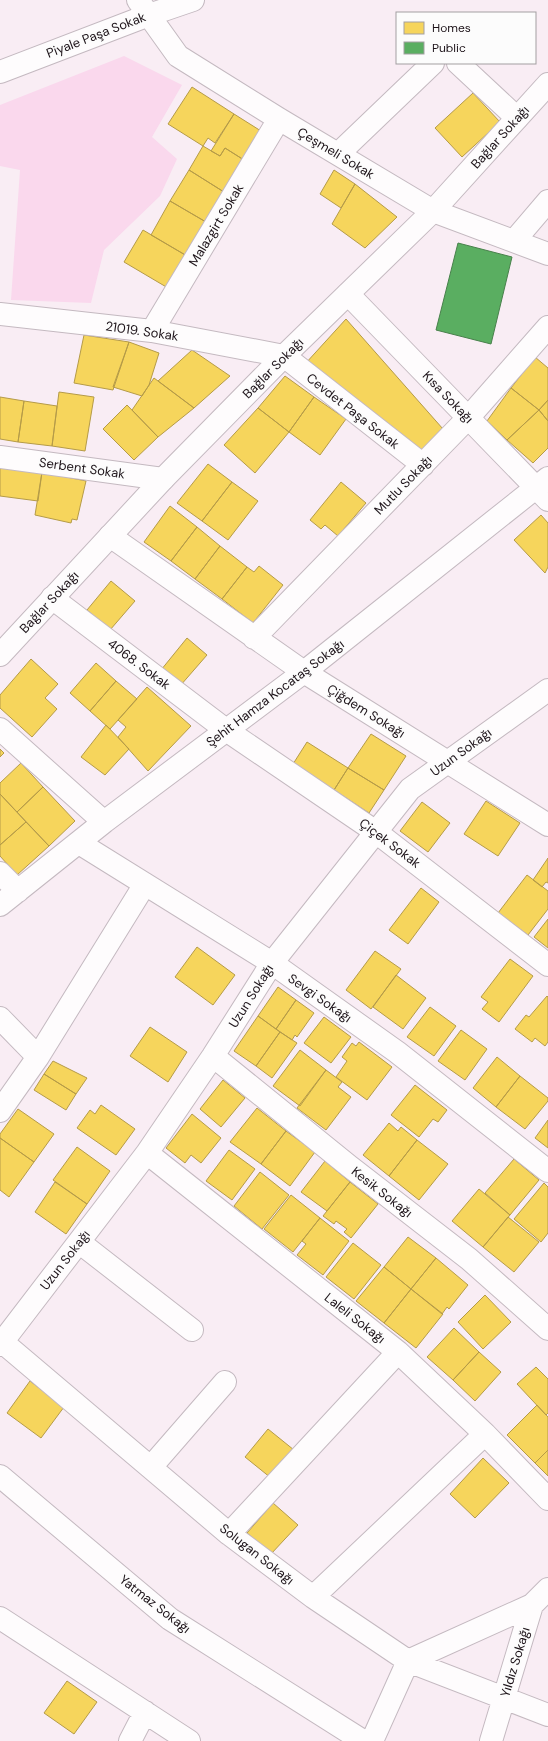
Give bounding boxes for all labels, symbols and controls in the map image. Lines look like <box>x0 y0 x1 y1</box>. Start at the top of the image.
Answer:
street label: Piyale Paşa Sokak <box>44 8 148 62</box>
legend <box>396 12 536 64</box>
text: Homes <box>432 20 471 36</box>
text: Public <box>432 40 466 56</box>
street label: Bağlar Sokağı <box>467 102 533 172</box>
street label: Çeşmeli Sokak <box>294 123 378 183</box>
street label: Malazgirt Sokak <box>185 180 247 269</box>
street label: 21019. Sokak <box>104 317 180 345</box>
street label: Bağlar Sokağı <box>239 334 307 402</box>
street label: Kısa Sokağı <box>419 367 477 427</box>
street label: Cevdet Paşa Sokak <box>303 369 403 453</box>
street label: Mutlu Sokağı <box>370 452 436 518</box>
street label: Serbent Sokak <box>38 454 127 483</box>
street label: Bağlar Sokağı <box>16 567 82 637</box>
street label: 4068. Sokak <box>104 635 174 693</box>
street label: Şehit Hamza Kocataş Sokağı <box>203 636 347 750</box>
street label: Çiğdem Sokağı <box>324 680 408 742</box>
street label: Uzun Sokağı <box>427 724 495 780</box>
street label: Çiçek Sokak <box>356 814 424 872</box>
street label: Uzun Sokağı <box>225 961 277 1031</box>
street label: Sevgi Sokağı <box>285 970 355 1026</box>
street label: Kesik Sokağı <box>348 1163 416 1221</box>
street label: Uzun Sokağı <box>36 1226 94 1294</box>
street label: Laleli Sokağı <box>321 1289 389 1347</box>
street label: Solugan Sokağı <box>216 1520 298 1588</box>
street label: Yatmaz Sokağı <box>116 1571 194 1637</box>
street label: Yıldız Sokağı <box>496 1625 534 1699</box>

